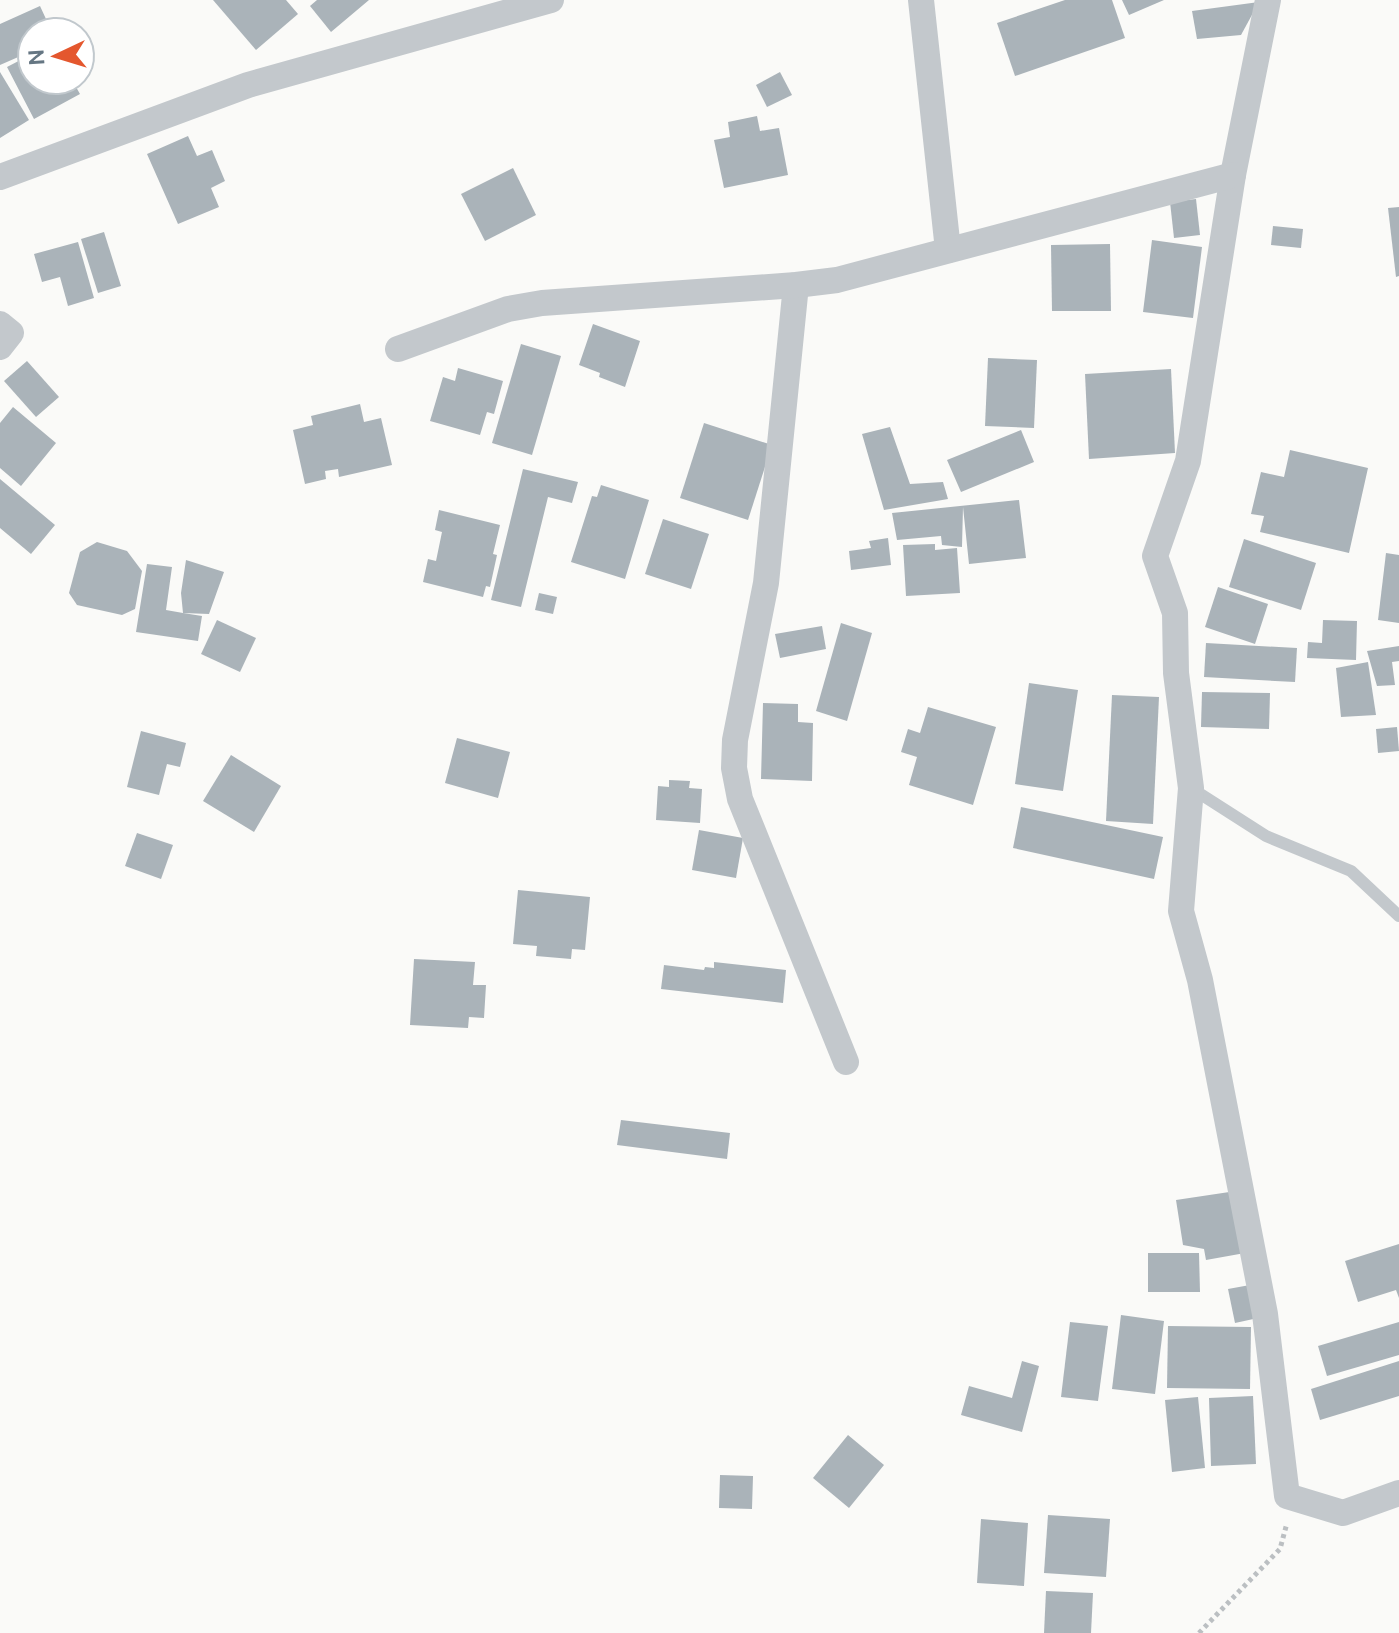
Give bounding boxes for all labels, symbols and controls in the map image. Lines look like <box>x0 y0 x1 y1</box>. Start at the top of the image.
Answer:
north arrow <box>16 16 96 96</box>
text: N <box>23 48 49 66</box>

